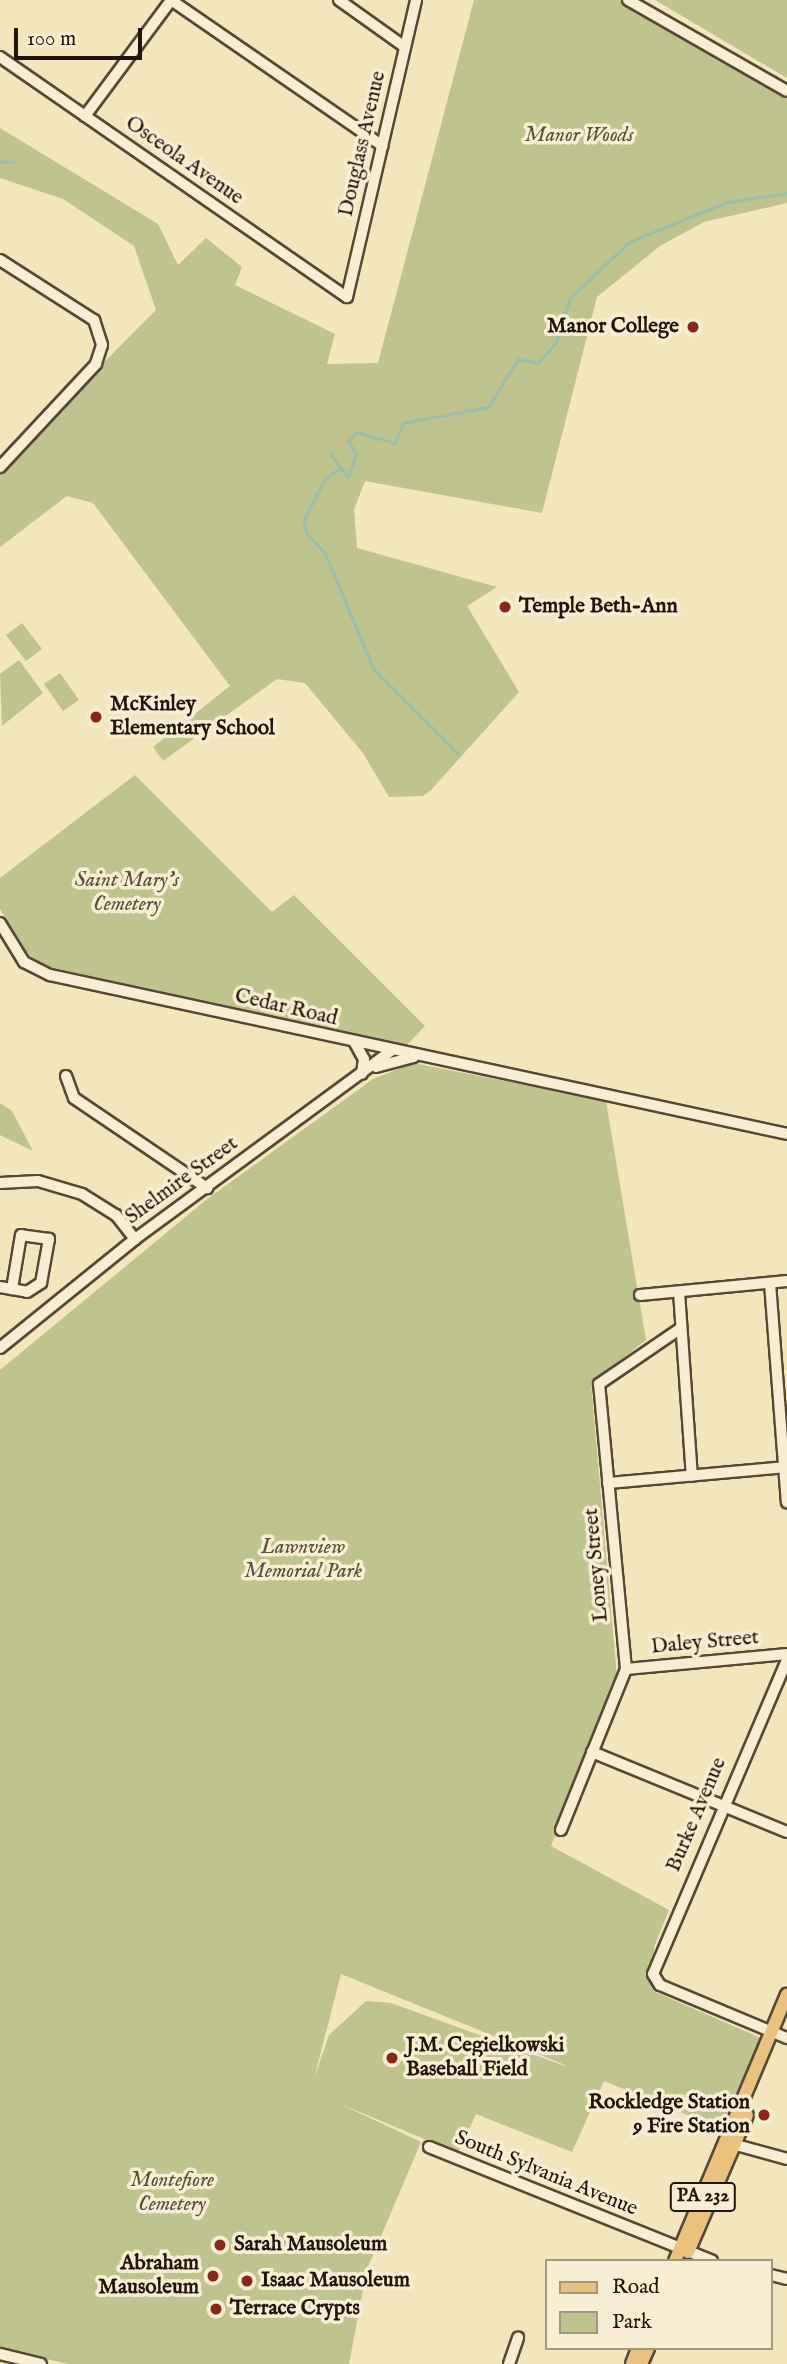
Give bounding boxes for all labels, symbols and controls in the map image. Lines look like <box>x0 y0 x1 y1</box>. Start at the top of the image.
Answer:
scale bar <box>18 14 145 58</box>
text: 100 m <box>27 26 76 53</box>
street label: Douglass Avenue <box>334 69 392 219</box>
street label: Osceola Avenue <box>120 111 248 211</box>
park label: Manor Woods <box>525 123 633 149</box>
place label: Manor College <box>547 314 679 340</box>
marker: Manor College <box>685 319 701 335</box>
place label: Temple Beth-Ann <box>519 594 678 620</box>
marker: Temple Beth-Ann <box>497 599 513 615</box>
place label: McKinley Elementary School <box>110 692 275 742</box>
marker: McKinley Elementary School <box>88 709 104 725</box>
park label: Saint Mary's Cemetery <box>75 868 179 918</box>
street label: Cedar Road <box>232 984 340 1032</box>
street label: Shelmire Street <box>121 1132 243 1230</box>
street label: Loney Street <box>579 1507 615 1623</box>
park label: Lawnview Memorial Park <box>244 1535 362 1585</box>
street label: Daley Street <box>650 1626 760 1660</box>
street label: Burke Avenue <box>662 1754 732 1876</box>
place label: J.M. Cegielkowski Baseball Field <box>406 2033 564 2083</box>
marker: J.M. Cegielkowski Baseball Field <box>384 2050 400 2066</box>
place label: Rockledge Station 9 Fire Station <box>588 2090 750 2140</box>
marker: Rockledge Station 9 Fire Station <box>756 2107 772 2123</box>
street label: South Sylvania Avenue <box>451 2126 641 2222</box>
park label: Montefiore Cemetery <box>130 2168 214 2218</box>
road number: PA 232 <box>670 2182 736 2212</box>
place label: Sarah Mausoleum <box>234 2232 387 2258</box>
marker: Sarah Mausoleum <box>212 2237 228 2253</box>
place label: Abraham Mausoleum <box>98 2251 199 2301</box>
legend <box>546 2259 773 2350</box>
marker: Abraham Mausoleum <box>205 2268 221 2284</box>
place label: Isaac Mausoleum <box>261 2268 410 2294</box>
marker: Isaac Mausoleum <box>239 2273 255 2289</box>
text: Road <box>612 2274 659 2301</box>
place label: Terrace Crypts <box>230 2296 360 2322</box>
marker: Terrace Crypts <box>208 2301 224 2317</box>
text: Park <box>612 2309 652 2336</box>

